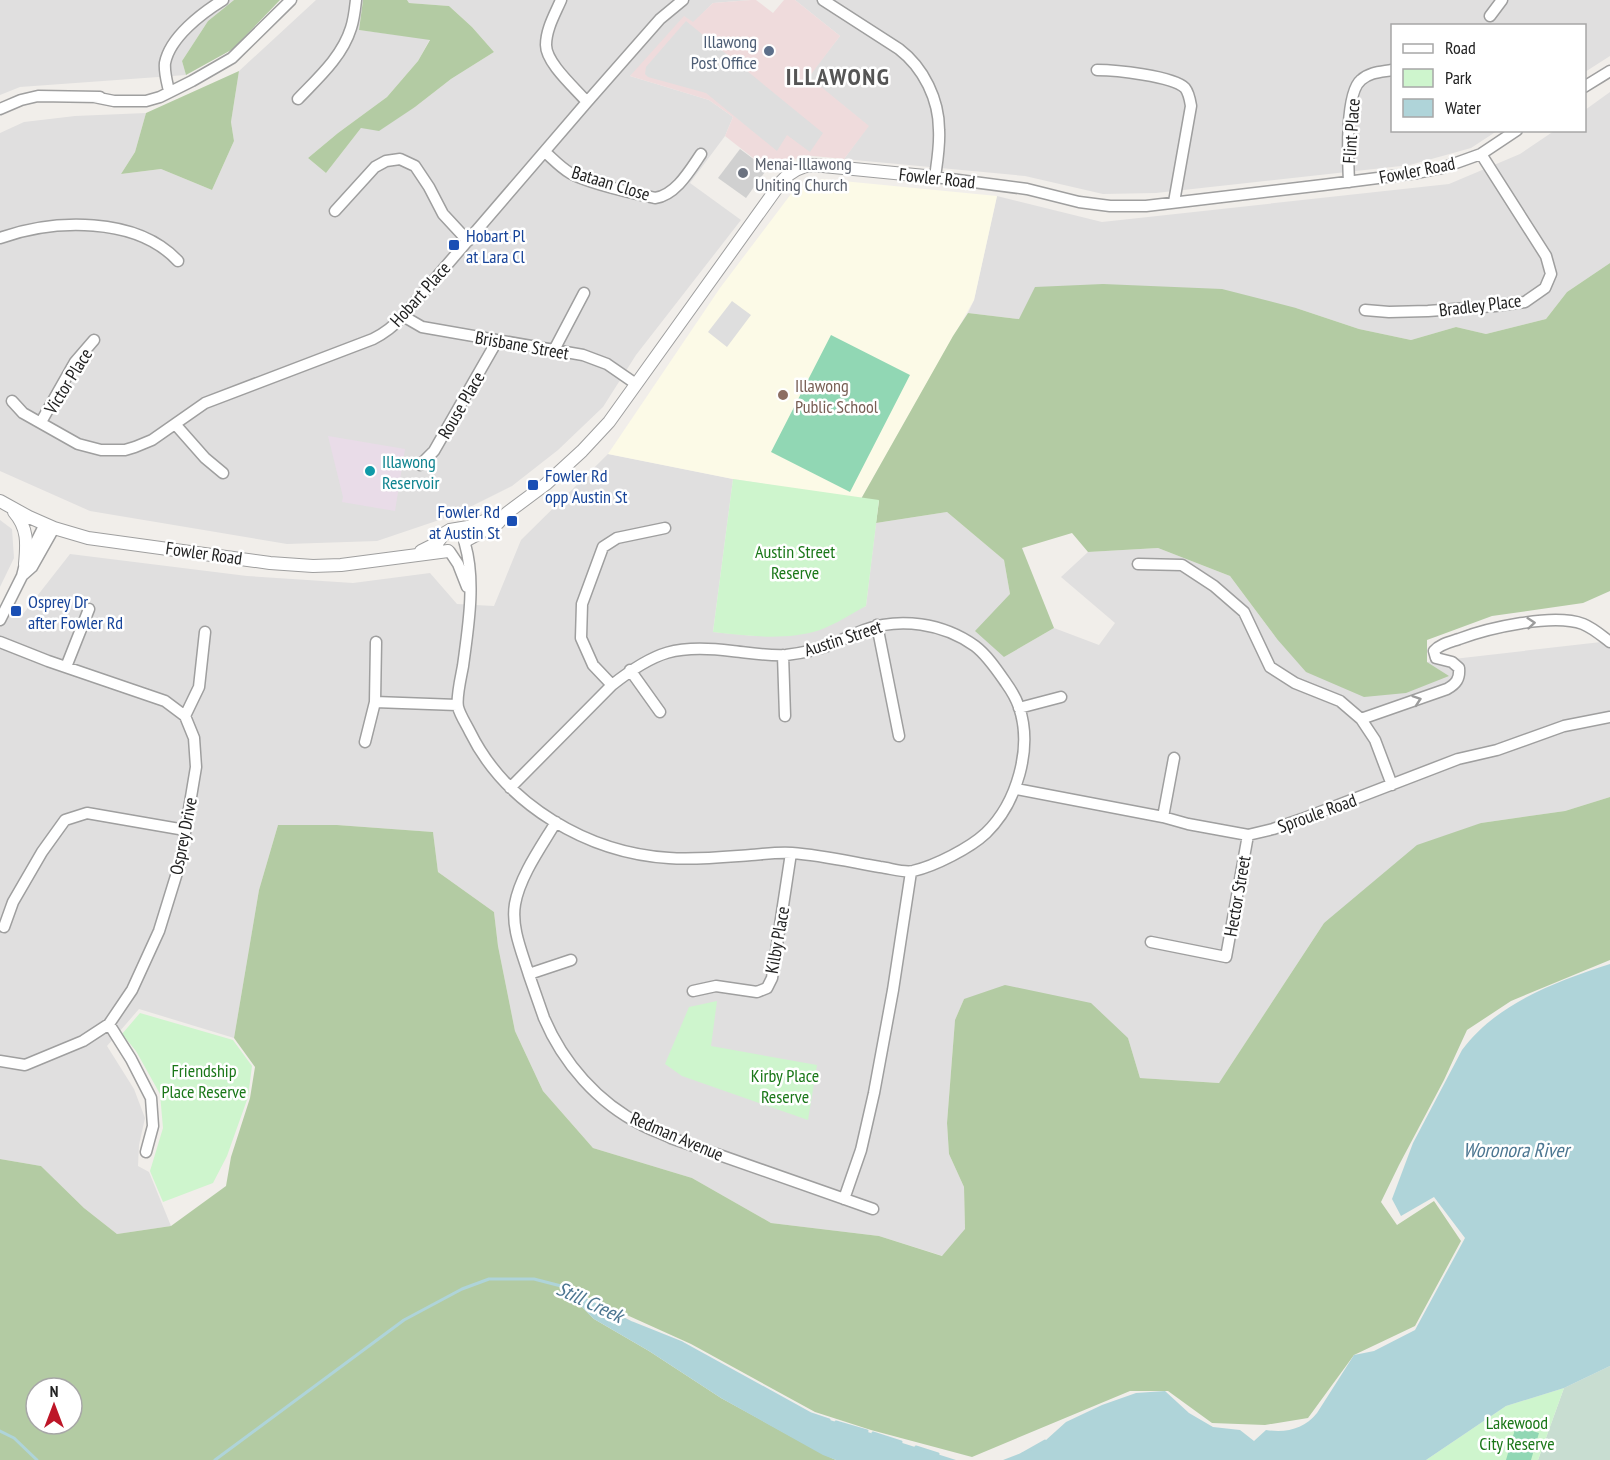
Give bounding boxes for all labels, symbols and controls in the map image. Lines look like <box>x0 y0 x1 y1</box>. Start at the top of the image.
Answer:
legend <box>1391 24 1586 132</box>
place label: Illawong Post Office <box>691 30 757 74</box>
text: Road <box>1445 36 1476 59</box>
marker: Illawong Post Office <box>762 44 776 58</box>
district label: ILLAWONG <box>786 61 890 92</box>
text: Park <box>1445 66 1472 89</box>
text: Water <box>1445 96 1481 119</box>
street label: Flint Place <box>1337 98 1365 164</box>
street label: Fowler Road <box>1377 151 1457 189</box>
place label: Menai-Illawong Uniting Church <box>755 152 852 196</box>
street label: Bataan Close <box>569 160 653 206</box>
street label: Fowler Road <box>898 163 976 193</box>
marker: Menai-Illawong Uniting Church <box>736 166 750 180</box>
place label: Hobart Pl at Lara Cl <box>466 224 526 268</box>
marker: Hobart Pl at Lara Cl <box>447 238 461 252</box>
street label: Hobart Place <box>385 257 455 331</box>
street label: Bradley Place <box>1437 289 1523 321</box>
street label: Brisbane Street <box>473 325 571 365</box>
street label: Victor Place <box>38 344 97 419</box>
street label: Rouse Place <box>433 367 489 443</box>
place label: Illawong Public School <box>795 374 879 418</box>
marker: Illawong Public School <box>776 388 790 402</box>
place label: Illawong Reservoir <box>382 450 439 494</box>
marker: Illawong Reservoir <box>363 464 377 478</box>
place label: Fowler Rd opp Austin St <box>545 464 627 508</box>
marker: Fowler Rd opp Austin St <box>526 478 540 492</box>
place label: Fowler Rd at Austin St <box>429 500 500 544</box>
marker: Fowler Rd at Austin St <box>505 514 519 528</box>
street label: Fowler Road <box>164 536 244 570</box>
park label: Austin Street Reserve <box>755 540 835 584</box>
place label: Osprey Dr after Fowler Rd <box>28 590 123 634</box>
marker: Osprey Dr after Fowler Rd <box>9 604 23 618</box>
street label: Austin Street <box>801 615 885 661</box>
one-way arrow <box>1527 616 1536 629</box>
one-way arrow <box>1411 694 1422 707</box>
street label: Sproule Road <box>1274 788 1360 838</box>
street label: Osprey Drive <box>164 795 202 877</box>
street label: Hector Street <box>1219 854 1255 938</box>
street label: Kilby Place <box>760 905 794 975</box>
park label: Friendship Place Reserve <box>161 1059 247 1103</box>
park label: Kirby Place Reserve <box>751 1064 819 1108</box>
street label: Redman Avenue <box>627 1106 727 1166</box>
water label: Woronora River <box>1463 1137 1572 1163</box>
water label: Still Creek <box>553 1275 629 1330</box>
north arrow <box>24 1376 84 1436</box>
text: N <box>50 1381 58 1401</box>
park label: Lakewood City Reserve <box>1479 1411 1555 1455</box>

